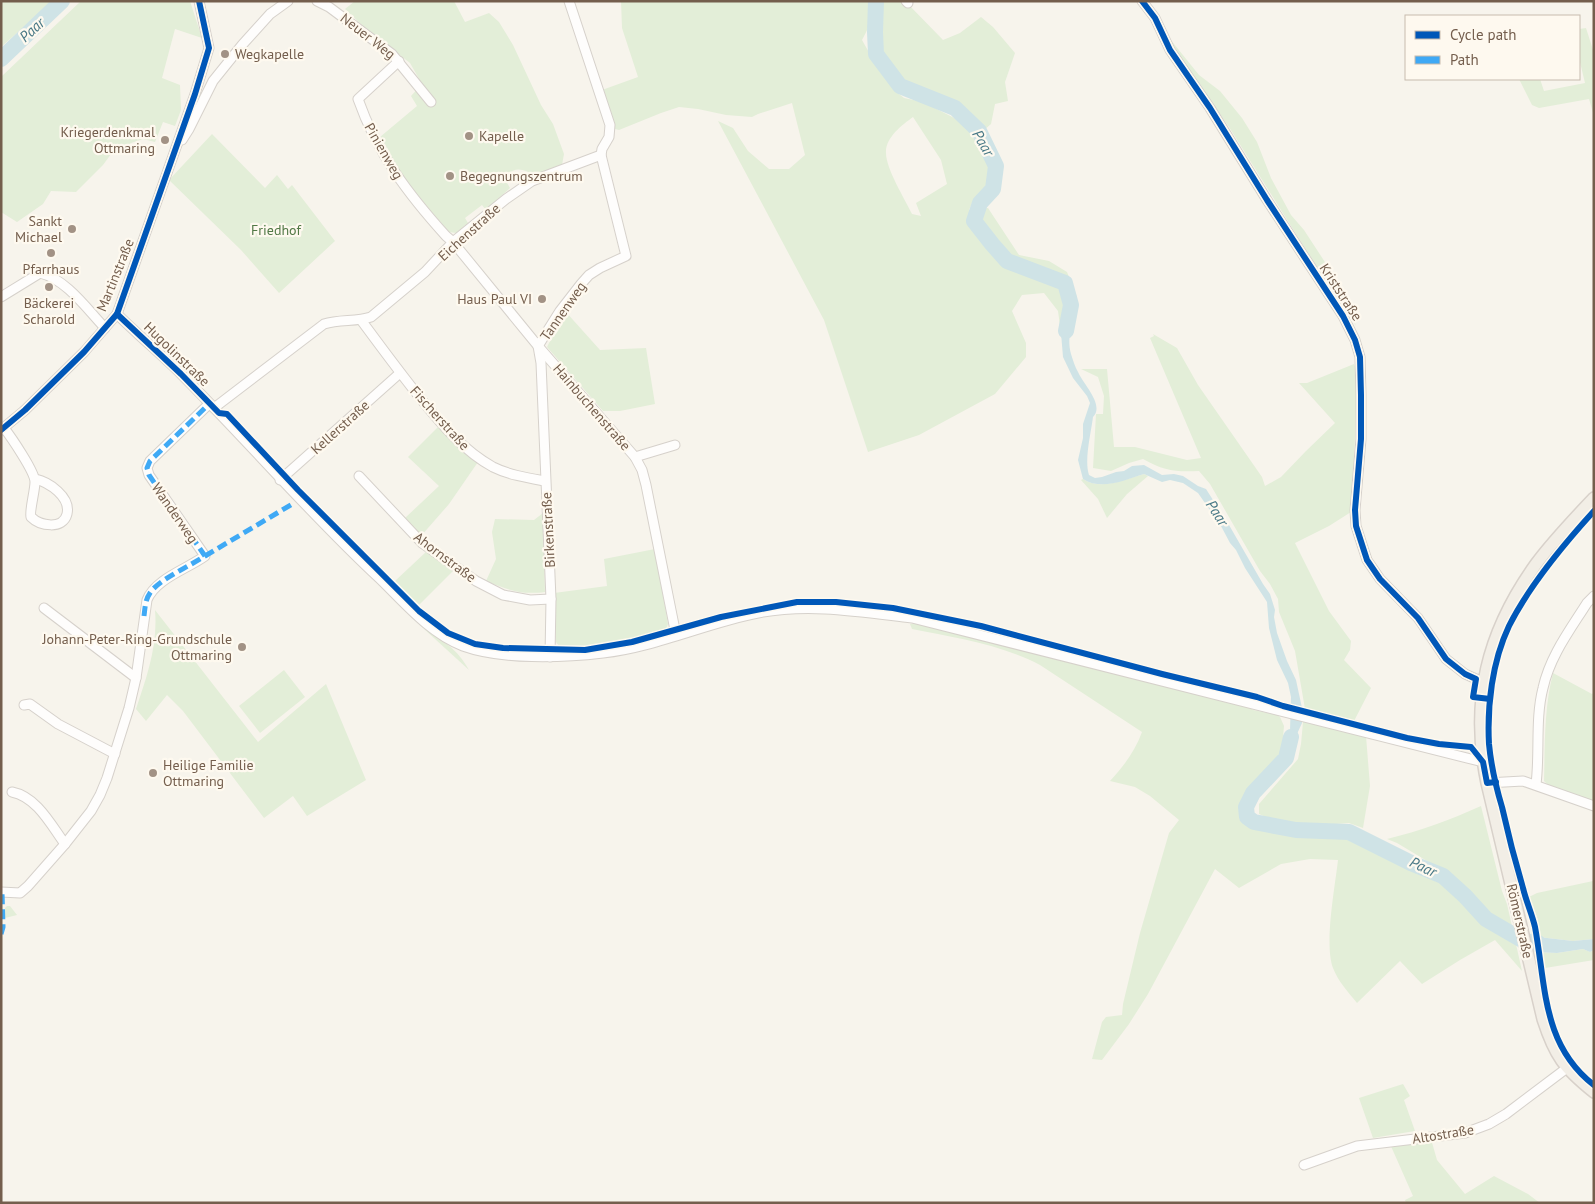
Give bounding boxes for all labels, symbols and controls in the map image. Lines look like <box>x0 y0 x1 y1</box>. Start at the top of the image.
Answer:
street label: Neuer Weg <box>337 9 399 63</box>
water label: Paar <box>15 13 49 46</box>
legend <box>1405 15 1580 80</box>
text: Cycle path <box>1450 25 1516 44</box>
place label: Wegkapelle <box>235 45 304 63</box>
marker: Wegkapelle <box>219 48 231 60</box>
text: Path <box>1450 50 1479 69</box>
street label: Pinienweg <box>361 119 407 183</box>
place label: Kriegerdenkmal Ottmaring <box>61 123 155 157</box>
water label: Paar <box>968 126 999 160</box>
place label: Kapelle <box>479 127 524 145</box>
marker: Kapelle <box>463 130 475 142</box>
marker: Kriegerdenkmal Ottmaring <box>159 134 171 146</box>
place label: Begegnungszentrum <box>460 167 583 185</box>
marker: Begegnungszentrum <box>444 170 456 182</box>
street label: Eichenstraße <box>434 199 504 265</box>
place label: Sankt Michael <box>15 212 62 246</box>
park label: Friedhof <box>251 221 301 239</box>
marker: Sankt Michael <box>66 223 78 235</box>
street label: Martinstraße <box>92 236 138 314</box>
marker: Pfarrhaus <box>45 247 57 259</box>
place label: Pfarrhaus <box>23 260 79 278</box>
street label: Kriststraße <box>1316 260 1366 324</box>
street label: Tannenweg <box>536 278 590 344</box>
marker: Bäckerei Scharold <box>43 281 55 293</box>
place label: Haus Paul VI <box>457 290 532 308</box>
marker: Haus Paul VI <box>536 293 548 305</box>
place label: Bäckerei Scharold <box>23 294 75 328</box>
street label: Hugolinstraße <box>140 318 214 390</box>
street label: Hainbuchenstraße <box>549 360 635 454</box>
street label: Fischerstraße <box>406 382 474 454</box>
street label: Kellerstraße <box>307 396 373 458</box>
street label: Wanderweg <box>148 479 202 547</box>
street label: Birkenstraße <box>537 492 559 568</box>
water label: Paar <box>1202 496 1233 530</box>
street label: Ahornstraße <box>410 528 480 586</box>
place label: Johann-Peter-Ring-Grundschule Ottmaring <box>42 630 232 664</box>
marker: Johann-Peter-Ring-Grundschule Ottmaring <box>236 641 248 653</box>
place label: Heilige Familie Ottmaring <box>163 756 254 790</box>
marker: Heilige Familie Ottmaring <box>147 767 159 779</box>
water label: Paar <box>1407 852 1441 881</box>
street label: Römerstraße <box>1503 882 1537 960</box>
street label: Altostraße <box>1411 1120 1475 1148</box>

